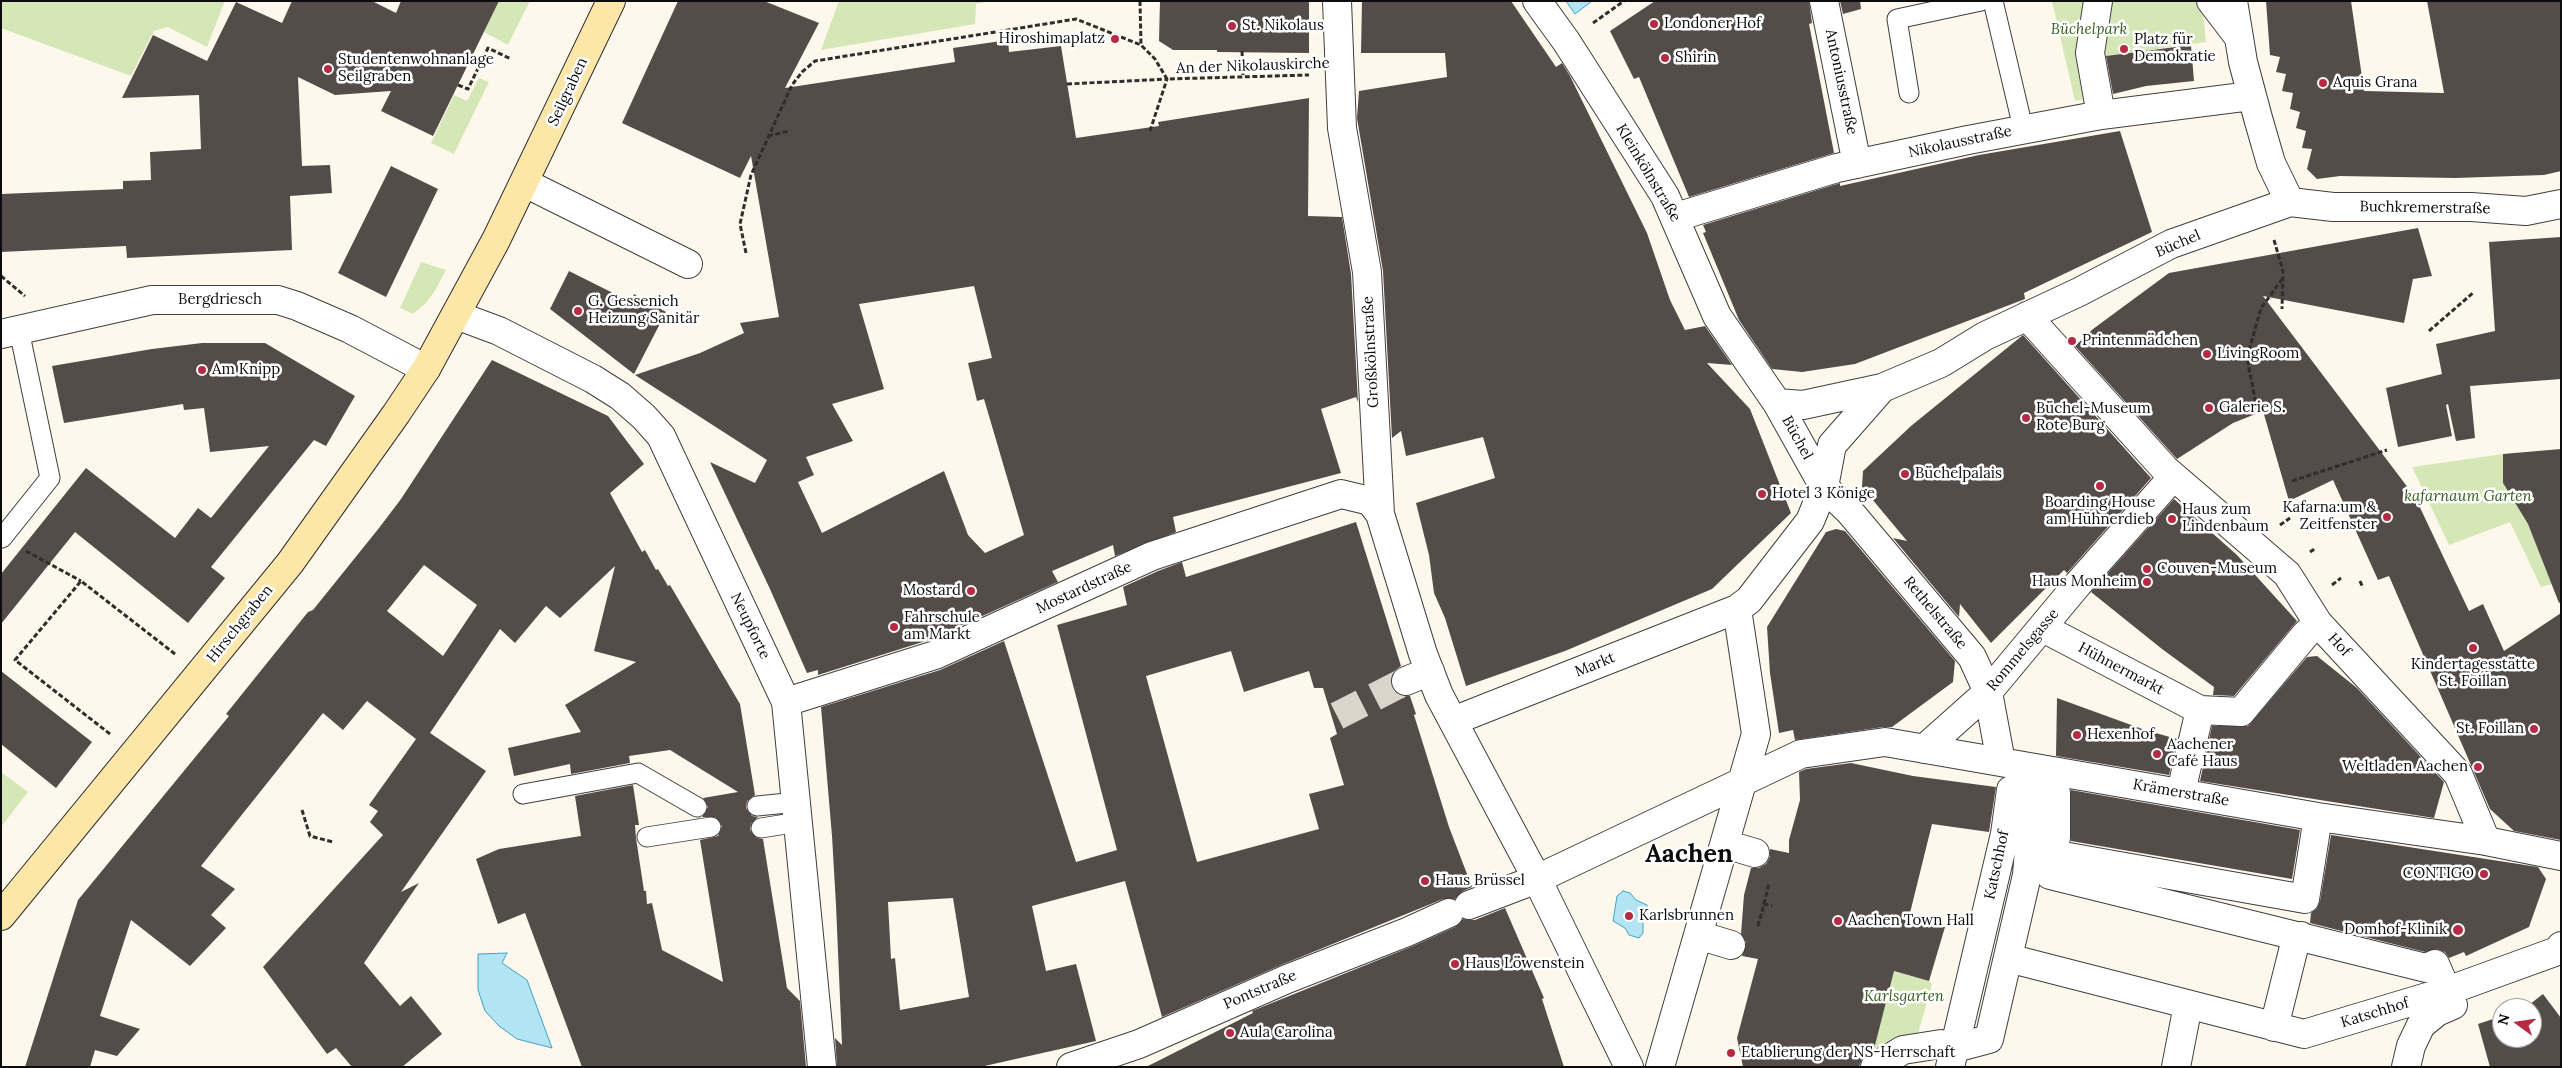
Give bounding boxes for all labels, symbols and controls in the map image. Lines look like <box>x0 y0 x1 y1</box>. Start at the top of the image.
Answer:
place label: Londoner Hof <box>1664 15 1761 33</box>
place label: St. Nikolaus <box>1242 17 1324 35</box>
marker: Londoner Hof <box>1648 18 1660 30</box>
marker: St. Nikolaus <box>1226 20 1238 32</box>
park label: Büchelpark <box>2051 21 2127 39</box>
street label: Antoniusstraße <box>1821 28 1861 136</box>
place label: Hiroshimaplatz <box>999 30 1105 48</box>
place label: Platz für Demokratie <box>2134 31 2216 66</box>
marker: Hiroshimaplatz <box>1109 33 1121 45</box>
marker: Platz für Demokratie <box>2118 43 2130 55</box>
place label: Shirin <box>1675 49 1717 67</box>
place label: Studentenwohnanlage Seilgraben <box>338 51 494 86</box>
marker: Shirin <box>1659 52 1671 64</box>
street label: An der Nikolauskirche <box>1176 54 1330 78</box>
street label: Seilgraben <box>544 55 592 129</box>
marker: Studentenwohnanlage Seilgraben <box>322 63 334 75</box>
place label: Aquis Grana <box>2333 74 2417 92</box>
marker: Aquis Grana <box>2317 77 2329 89</box>
street label: Kleinkölnstraße <box>1612 121 1684 225</box>
street label: Nikolausstraße <box>1907 122 2013 162</box>
street label: Buchkremerstraße <box>2359 198 2491 218</box>
street label: Büchel <box>2153 226 2203 262</box>
street label: Bergdriesch <box>178 291 262 309</box>
place label: G. Gessenich Heizung Sanitär <box>588 293 700 328</box>
street label: Großkölnstraße <box>1359 296 1383 408</box>
marker: G. Gessenich Heizung Sanitär <box>572 305 584 317</box>
place label: Printenmädchen <box>2082 332 2198 350</box>
marker: Printenmädchen <box>2066 335 2078 347</box>
place label: LivingRoom <box>2217 345 2299 363</box>
marker: LivingRoom <box>2201 348 2213 360</box>
place label: Am Knipp <box>212 361 280 379</box>
marker: Am Knipp <box>196 364 208 376</box>
place label: Galerie S. <box>2219 399 2285 417</box>
place label: Büchel-Museum Rote Burg <box>2036 400 2151 435</box>
marker: Galerie S. <box>2203 402 2215 414</box>
marker: Büchel-Museum Rote Burg <box>2020 412 2032 424</box>
street label: Büchel <box>1778 413 1816 463</box>
place label: Büchelpalais <box>1915 465 2002 483</box>
marker: Büchelpalais <box>1899 468 1911 480</box>
marker: Boarding House am Hühnerdieb <box>2094 480 2106 492</box>
place label: Hotel 3 Könige <box>1772 485 1875 503</box>
marker: Hotel 3 Könige <box>1756 488 1768 500</box>
park label: kafarnaum Garten <box>2404 488 2532 506</box>
place label: Boarding House am Hühnerdieb <box>2045 494 2155 529</box>
place label: Kafarna:um & Zeitfenster <box>2282 499 2377 534</box>
place label: Haus zum Lindenbaum <box>2182 501 2269 536</box>
marker: Kafarna:um & Zeitfenster <box>2381 511 2393 523</box>
marker: Haus zum Lindenbaum <box>2166 513 2178 525</box>
street label: Mostardstraße <box>1033 558 1135 618</box>
place label: Couven-Museum <box>2157 560 2277 578</box>
marker: Couven-Museum <box>2141 563 2153 575</box>
street label: Rethelstraße <box>1899 573 1971 653</box>
place label: Haus Monheim <box>2032 573 2137 591</box>
marker: Haus Monheim <box>2141 576 2153 588</box>
street label: Hirschgraben <box>203 582 277 666</box>
place label: Mostard <box>903 582 961 600</box>
marker: Mostard <box>965 585 977 597</box>
street label: Neupforte <box>726 590 774 662</box>
street label: Rommelsgasse <box>1983 605 2063 695</box>
place label: Fahrschule am Markt <box>904 609 980 644</box>
marker: Fahrschule am Markt <box>888 621 900 633</box>
street label: Hof <box>2324 630 2354 660</box>
street label: Hühnermarkt <box>2075 639 2167 699</box>
marker: Kindertagesstätte St. Foillan <box>2467 642 2479 654</box>
street label: Markt <box>1572 649 1618 681</box>
place label: Kindertagesstätte St. Foillan <box>2411 656 2535 691</box>
place label: St. Foillan <box>2456 720 2524 738</box>
marker: St. Foillan <box>2528 723 2540 735</box>
place label: Hexenhof <box>2087 726 2154 744</box>
marker: Hexenhof <box>2071 729 2083 741</box>
place label: Aachener Café Haus <box>2167 736 2237 771</box>
marker: Aachener Café Haus <box>2151 748 2163 760</box>
place label: Weltladen Aachen <box>2342 758 2468 776</box>
marker: Weltladen Aachen <box>2472 761 2484 773</box>
street label: Krämerstraße <box>2131 776 2231 810</box>
street label: Katschhof <box>1981 829 2013 901</box>
district label: Aachen <box>1645 840 1733 870</box>
place label: CONTIGO <box>2403 865 2474 883</box>
marker: CONTIGO <box>2478 868 2490 880</box>
place label: Haus Brüssel <box>1435 872 1525 890</box>
marker: Haus Brüssel <box>1419 875 1431 887</box>
place label: Karlsbrunnen <box>1639 907 1734 925</box>
marker: Karlsbrunnen <box>1623 910 1635 922</box>
place label: Aachen Town Hall <box>1848 912 1974 930</box>
marker: Aachen Town Hall <box>1832 915 1844 927</box>
place label: Domhof-Klinik <box>2344 921 2447 939</box>
marker: Domhof-Klinik <box>2451 923 2465 937</box>
place label: Haus Löwenstein <box>1465 955 1585 973</box>
marker: Haus Löwenstein <box>1449 958 1461 970</box>
street label: Pontstraße <box>1221 967 1299 1013</box>
park label: Karlsgarten <box>1864 988 1944 1006</box>
street label: Katschhof <box>2339 994 2411 1032</box>
north arrow <box>2492 998 2542 1048</box>
text: N <box>2493 1012 2513 1027</box>
place label: Aula Carolina <box>1240 1024 1333 1042</box>
marker: Aula Carolina <box>1224 1027 1236 1039</box>
place label: Etablierung der NS-Herrschaft <box>1741 1044 1955 1062</box>
marker: Etablierung der NS-Herrschaft <box>1725 1047 1737 1059</box>

